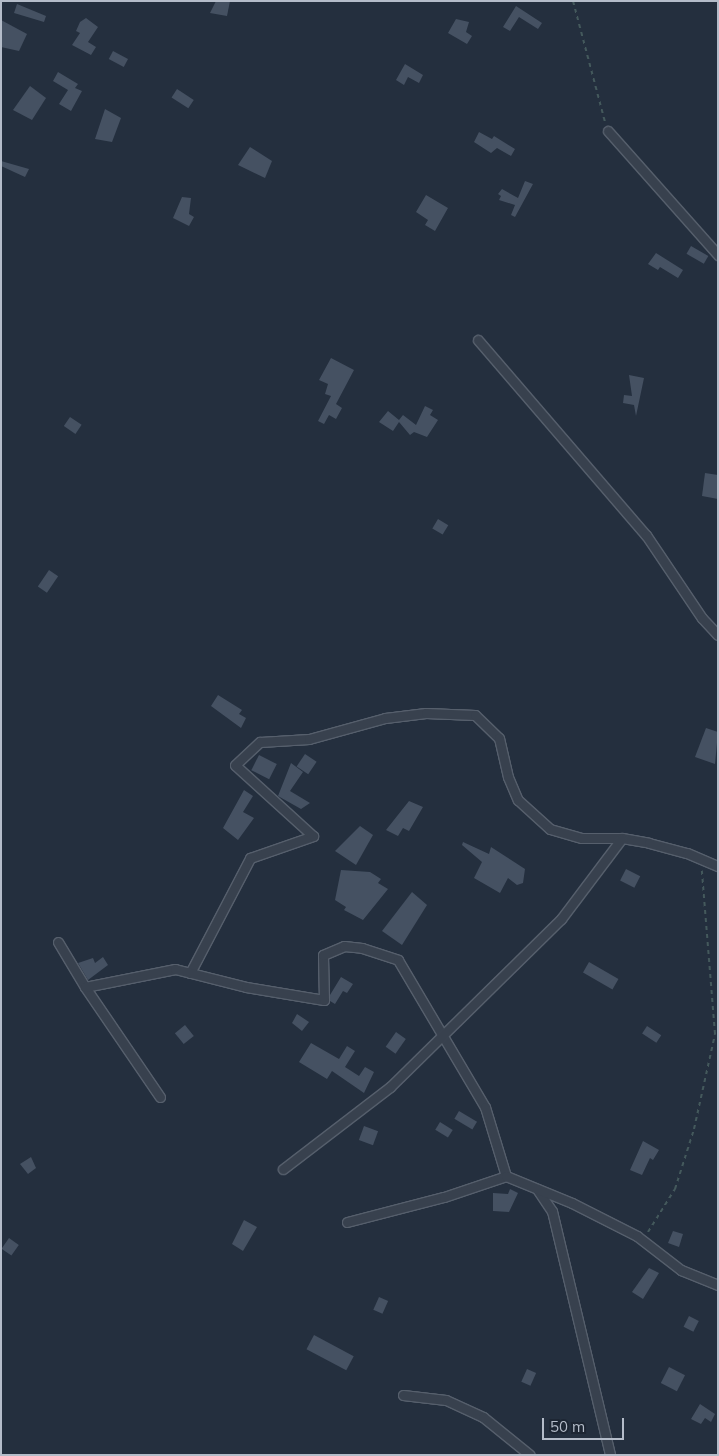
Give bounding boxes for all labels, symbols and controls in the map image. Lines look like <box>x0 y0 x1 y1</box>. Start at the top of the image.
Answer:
scale bar <box>544 1408 626 1440</box>
text: 50 m <box>550 1417 585 1436</box>

